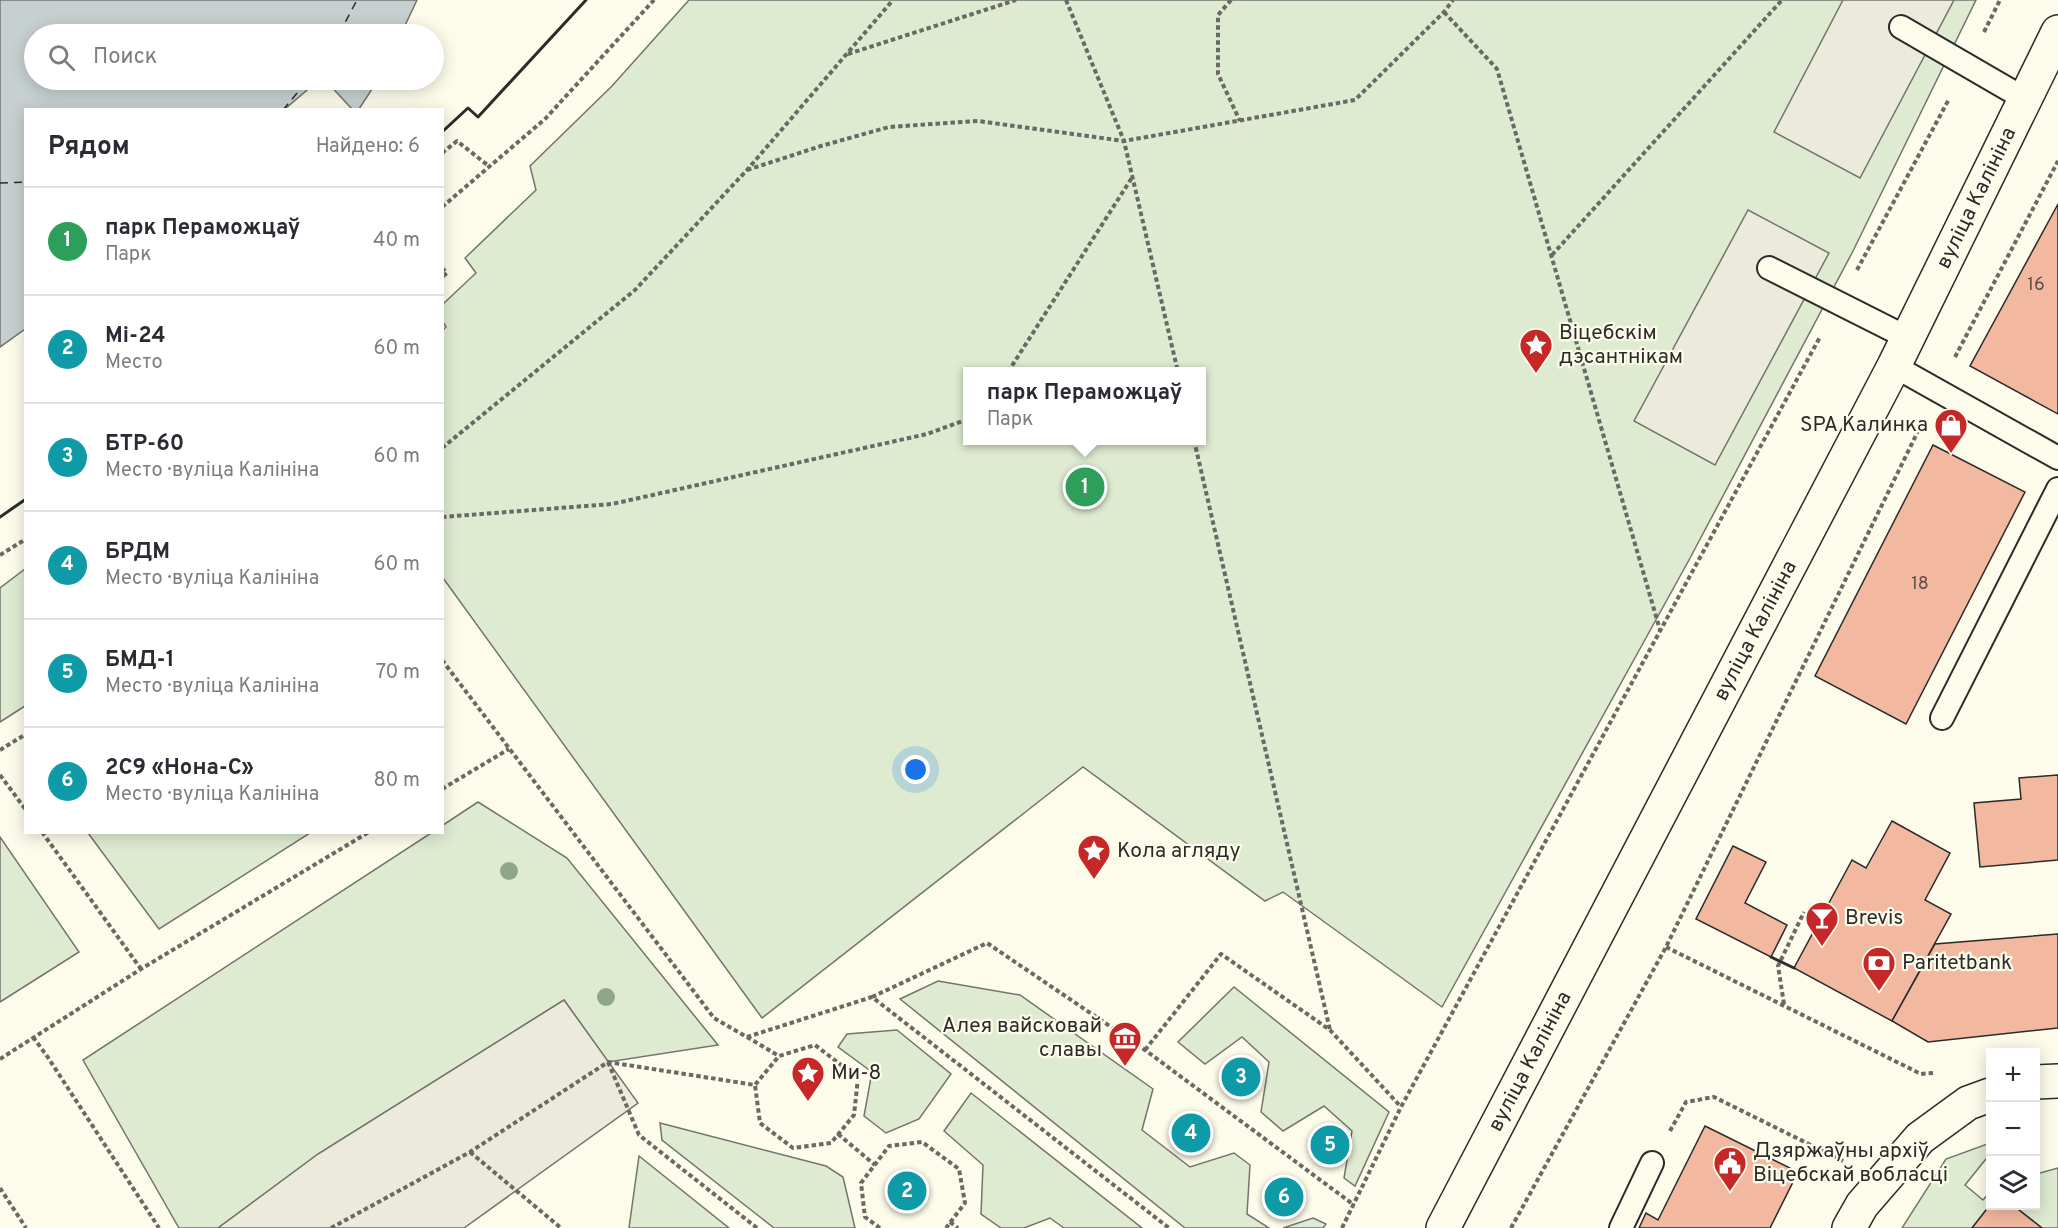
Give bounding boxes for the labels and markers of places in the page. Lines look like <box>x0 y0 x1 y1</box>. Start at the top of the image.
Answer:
place label: Віцебскім дэсантнікам <box>1559 320 1683 371</box>
place icon: Віцебскім дэсантнікам <box>1518 327 1554 374</box>
shop icon: SPA Калинка <box>1933 407 1969 454</box>
place label: SPA Калинка <box>1800 412 1928 439</box>
pin: 1 <box>1066 464 1104 510</box>
place icon: Кола агляду <box>1076 833 1112 880</box>
place label: Кола агляду <box>1117 838 1241 865</box>
bar icon: Brevis <box>1804 900 1840 947</box>
place label: Brevis <box>1845 905 1903 932</box>
bank icon: Paritetbank <box>1861 945 1897 992</box>
place label: Paritetbank <box>1902 950 2012 977</box>
place label: Алея вайсковай славы <box>942 1013 1102 1064</box>
museum icon: Алея вайсковай славы <box>1107 1020 1143 1067</box>
pin: 3 <box>1222 1054 1260 1100</box>
place icon: Ми-8 <box>790 1055 826 1102</box>
place label: Ми-8 <box>831 1060 881 1087</box>
pin: 4 <box>1172 1110 1210 1156</box>
pin: 5 <box>1310 1122 1350 1168</box>
place label: Дзяржаўны архіў Віцебскай вобласці <box>1753 1138 1948 1189</box>
public building icon: Дзяржаўны архіў Віцебскай вобласці <box>1712 1145 1748 1192</box>
pin: 2 <box>888 1168 926 1214</box>
pin: 6 <box>1264 1174 1304 1220</box>

